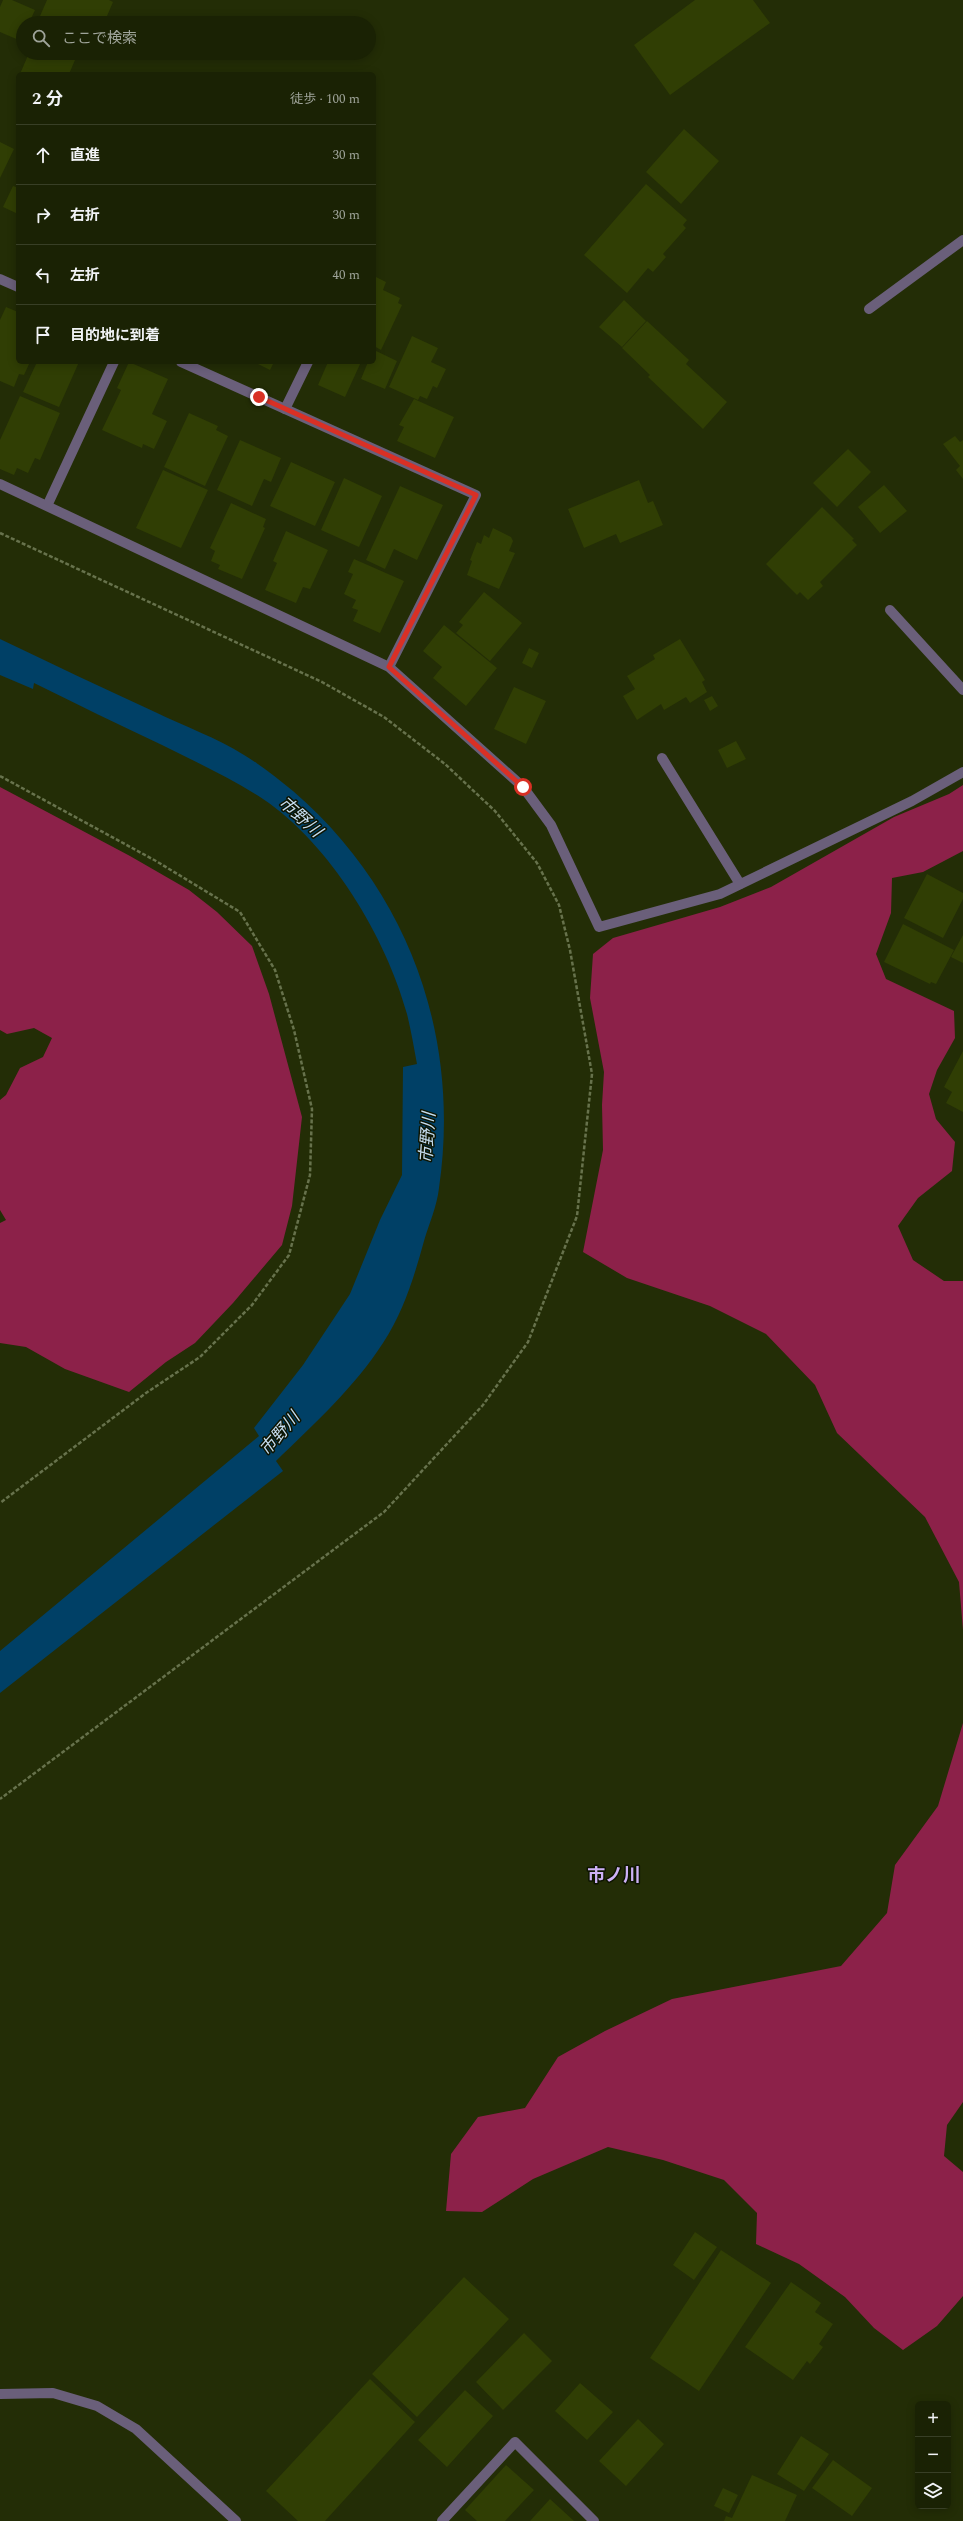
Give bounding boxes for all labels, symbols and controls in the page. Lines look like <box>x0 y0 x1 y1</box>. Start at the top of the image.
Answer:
search box <box>16 16 376 60</box>
icon: search <box>30 27 52 49</box>
text: ここで検索 <box>62 27 137 50</box>
text: 2 分 <box>32 86 63 112</box>
text: 徒歩 · 100 m <box>290 89 360 109</box>
icon: ahead <box>32 144 54 166</box>
text: 直進 <box>70 144 100 167</box>
text: 30 m <box>333 145 360 165</box>
icon: right <box>32 204 54 226</box>
text: 右折 <box>70 204 100 227</box>
text: 30 m <box>333 205 360 225</box>
icon: left <box>32 264 54 286</box>
text: 左折 <box>70 264 100 287</box>
text: 40 m <box>333 265 360 285</box>
icon: arrive <box>32 324 54 346</box>
text: 目的地に到着 <box>70 324 160 347</box>
route end <box>250 388 268 406</box>
route start <box>514 778 532 796</box>
water label: 市野川 <box>272 790 329 845</box>
water label: 市野川 <box>413 1110 443 1164</box>
water label: 市野川 <box>253 1405 308 1462</box>
district label: 市ノ川 <box>587 1862 641 1889</box>
map controls <box>915 2401 951 2509</box>
button: + <box>915 2401 951 2437</box>
button: − <box>915 2437 951 2473</box>
button: layers <box>915 2473 951 2509</box>

